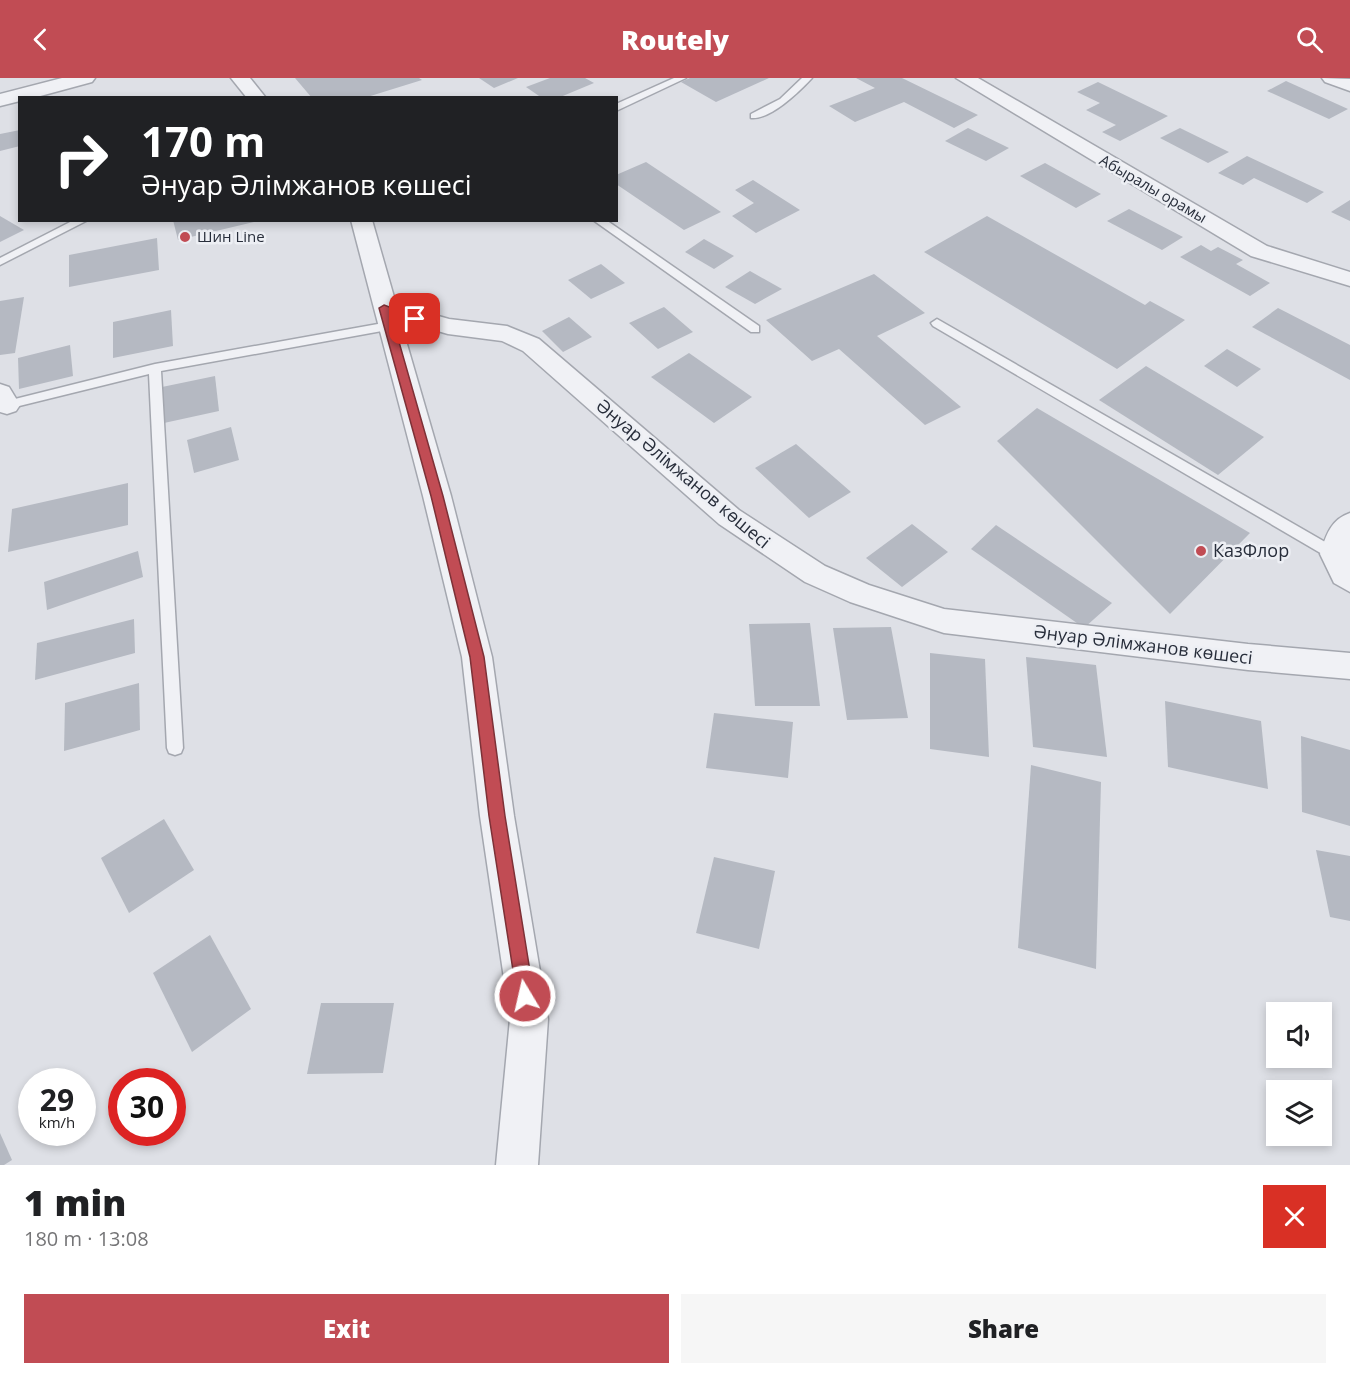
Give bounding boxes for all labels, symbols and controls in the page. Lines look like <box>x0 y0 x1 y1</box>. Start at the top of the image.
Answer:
text: Routely <box>621 21 729 58</box>
icon: back <box>24 23 57 56</box>
icon: search <box>1293 23 1326 56</box>
text: 170 m <box>141 112 265 169</box>
icon: right <box>42 120 120 198</box>
street label: Абыралы орамы <box>1096 149 1211 227</box>
text: Әнуар Әлімжанов көшесі <box>141 166 472 203</box>
place label: Шин Line <box>197 226 265 246</box>
marker: Шин Line <box>178 230 192 244</box>
pin <box>389 293 440 344</box>
icon: arrive <box>398 302 431 335</box>
street label: Әнуар Әлімжанов көшесі <box>592 393 776 553</box>
place label: КазФлор <box>1213 538 1289 562</box>
marker: КазФлор <box>1194 544 1208 558</box>
street label: Әнуар Әлімжанов көшесі <box>1032 619 1254 669</box>
position arrow <box>493 964 557 1028</box>
map controls <box>1266 1002 1332 1146</box>
button: sound <box>1266 1002 1332 1068</box>
speed limit sign: 30 <box>108 1068 186 1146</box>
text: 29 <box>40 1079 74 1120</box>
button: layers <box>1266 1080 1332 1146</box>
text: km/h <box>39 1112 75 1132</box>
text: 1 min <box>24 1178 126 1227</box>
button: close <box>1263 1185 1326 1248</box>
text: 180 m · 13:08 <box>24 1225 149 1252</box>
button: Exit <box>24 1294 669 1363</box>
button: Share <box>681 1294 1326 1363</box>

